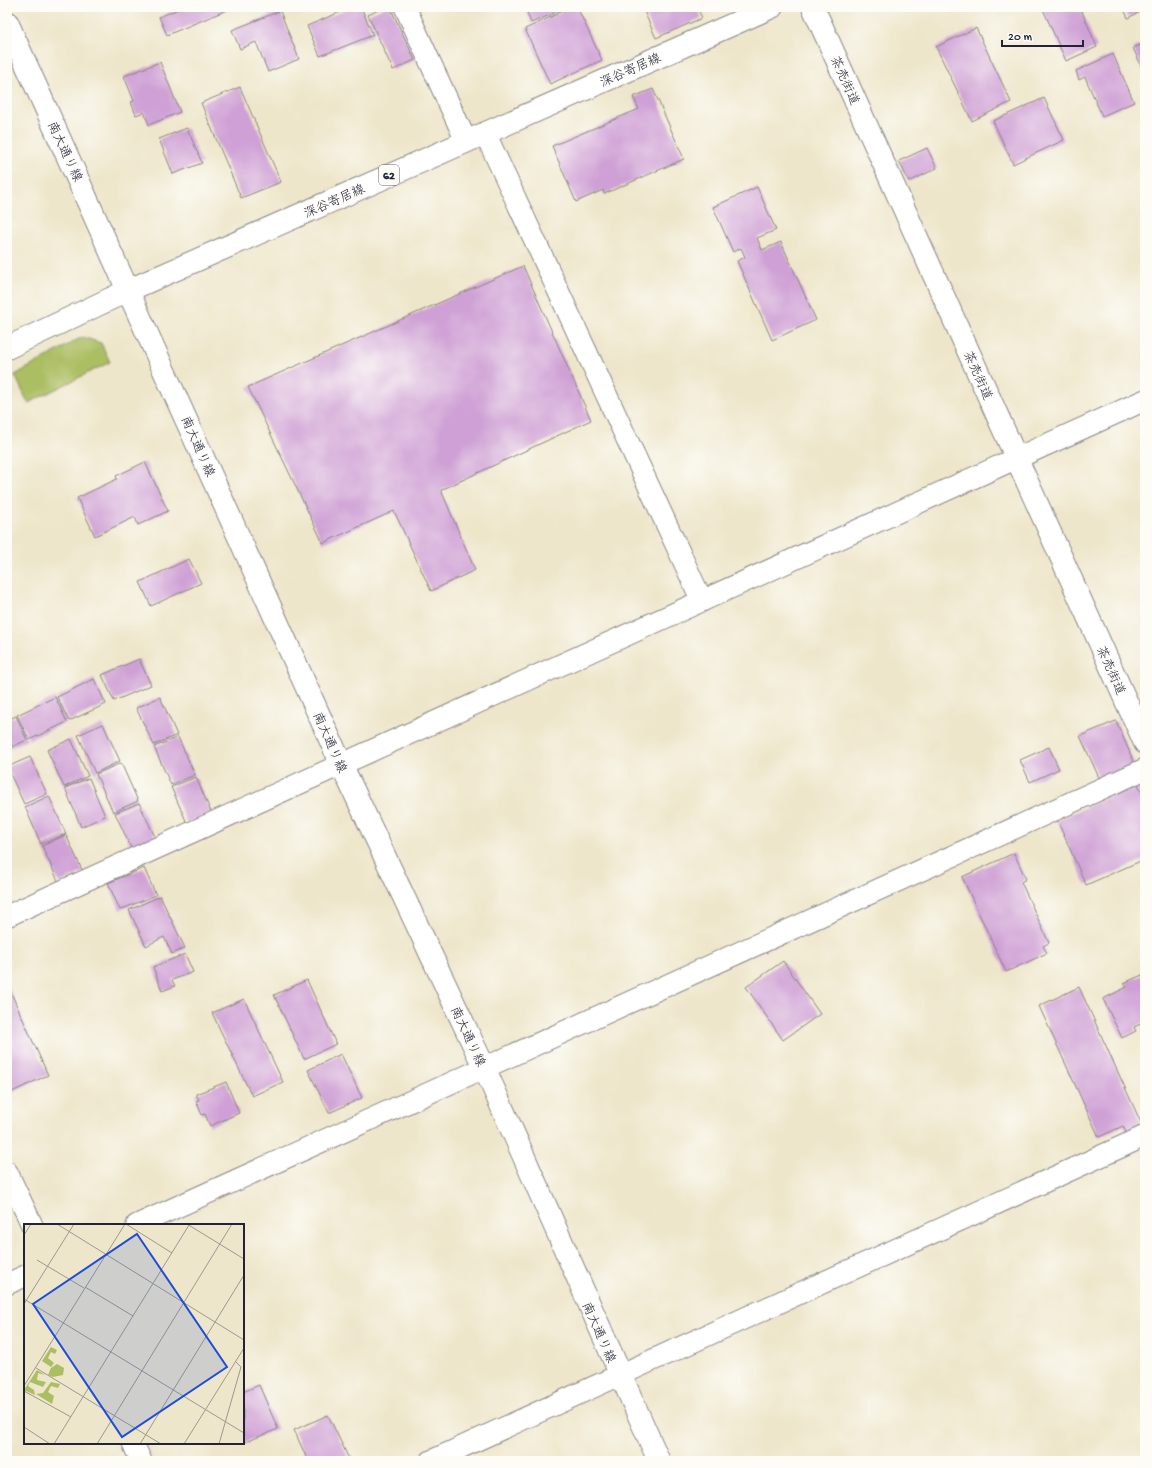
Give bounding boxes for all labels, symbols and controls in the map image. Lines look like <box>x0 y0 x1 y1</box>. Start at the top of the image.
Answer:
scale bar <box>1002 22 1083 48</box>
text: 20 m <box>1008 31 1033 45</box>
street label: 深谷寄居線 <box>598 50 665 91</box>
street label: 茶売街道 <box>826 54 862 108</box>
street label: 南大通り線 <box>43 119 86 186</box>
road number: 62 <box>379 165 399 185</box>
street label: 深谷寄居線 <box>302 181 369 222</box>
street label: 茶売街道 <box>959 349 995 403</box>
street label: 南大通り線 <box>177 414 218 481</box>
street label: 茶売街道 <box>1092 644 1128 698</box>
street label: 南大通り線 <box>309 710 350 777</box>
street label: 南大通り線 <box>446 1004 489 1071</box>
inset map <box>24 1224 244 1444</box>
street label: 南大通り線 <box>578 1300 619 1367</box>

